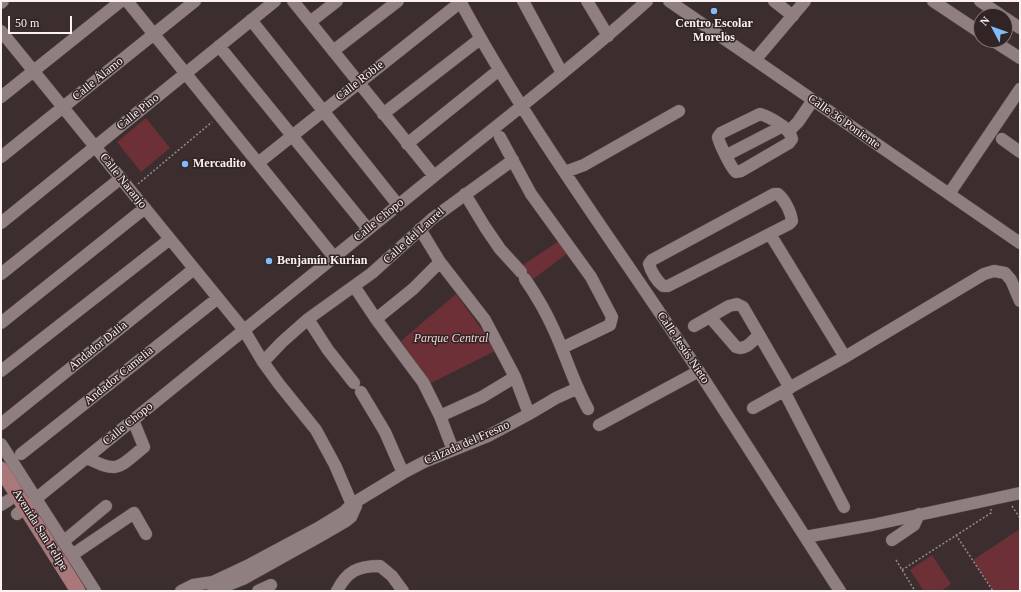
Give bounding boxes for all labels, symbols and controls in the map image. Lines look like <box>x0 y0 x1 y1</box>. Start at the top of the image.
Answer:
marker: Centro Escolar Morelos <box>709 6 719 16</box>
scale bar <box>10 8 74 34</box>
north arrow <box>973 8 1013 48</box>
text: N <box>978 14 992 28</box>
text: 50 m <box>15 16 39 30</box>
place label: Centro Escolar Morelos <box>675 17 753 45</box>
street label: Calle Álamo <box>70 54 126 104</box>
street label: Calle Roble <box>333 58 387 104</box>
street label: Calle Pino <box>114 91 162 133</box>
street label: Calle 36 Poniente <box>805 92 883 152</box>
street label: Calle Naranjo <box>96 150 150 212</box>
place label: Mercadito <box>193 157 246 171</box>
marker: Mercadito <box>180 159 190 169</box>
street label: Calle Chopo <box>351 195 407 245</box>
street label: Calle del Laurel <box>380 205 448 267</box>
place label: Benjamín Kurian <box>277 254 367 268</box>
marker: Benjamín Kurian <box>264 256 274 266</box>
street label: Calle Jesús Nieto <box>654 309 712 387</box>
street label: Andador Dalia <box>66 318 130 374</box>
park label: Parque Central <box>414 332 488 346</box>
street label: Andador Camelia <box>81 344 157 408</box>
street label: Calle Chopo <box>100 399 156 449</box>
street label: Calzada del Fresno <box>422 418 512 468</box>
street label: Avenida San Felipe <box>9 486 71 574</box>

